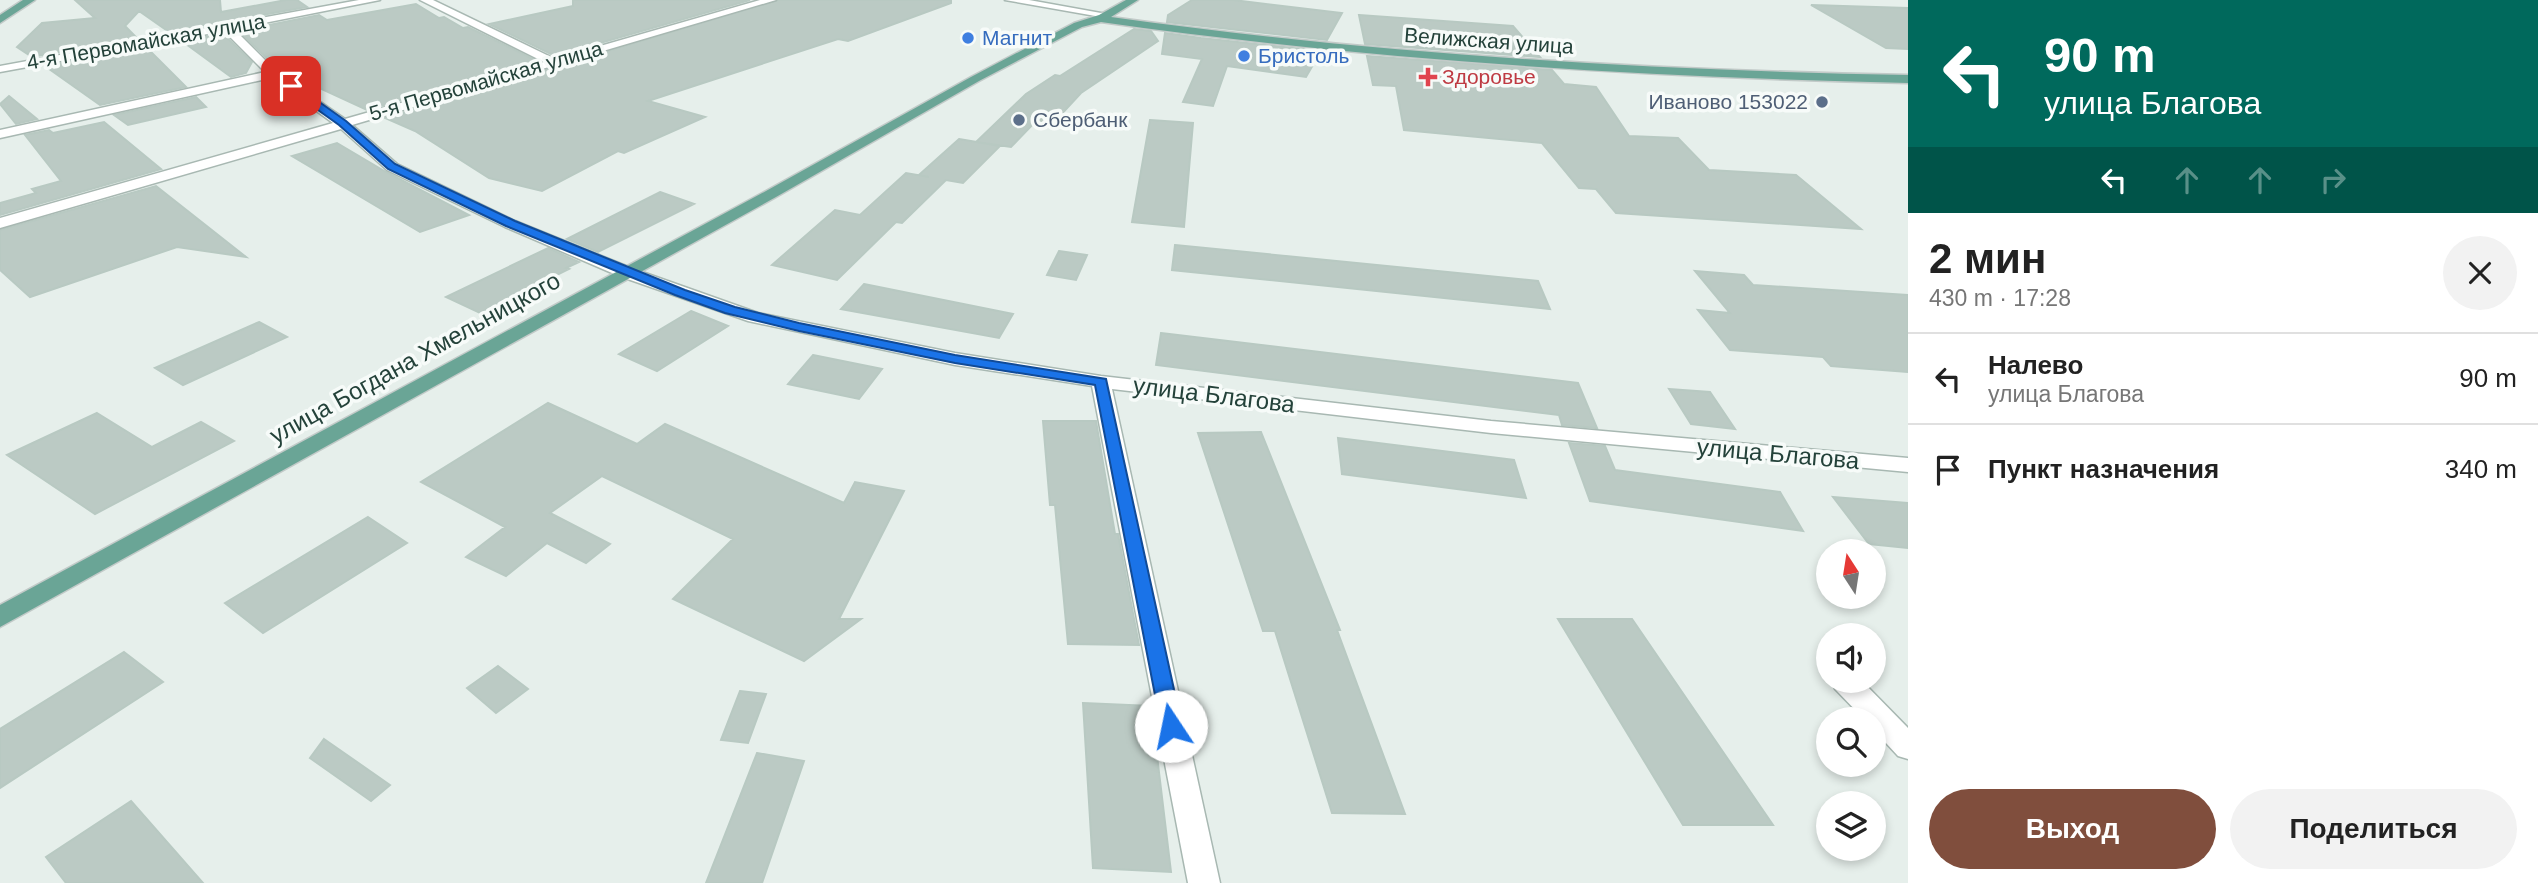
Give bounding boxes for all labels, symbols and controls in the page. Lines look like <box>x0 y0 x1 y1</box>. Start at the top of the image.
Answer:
street label: 4-я Первомайская улица <box>25 9 267 74</box>
street label: Велижская улица <box>1404 23 1575 58</box>
place label: Магнит <box>982 26 1052 49</box>
icon: left <box>1929 28 2020 119</box>
text: 90 m <box>2044 28 2156 82</box>
marker: Магнит <box>960 30 976 46</box>
street label: 5-я Первомайская улица <box>367 36 605 125</box>
place label: Бристоль <box>1258 44 1350 67</box>
marker: Бристоль <box>1236 48 1252 64</box>
pin <box>261 56 321 116</box>
place label: Здоровье <box>1442 65 1536 88</box>
icon: arrive <box>272 67 310 105</box>
marker: Здоровье <box>1420 69 1436 85</box>
text: улица Благова <box>2044 85 2261 121</box>
place label: Иваново 153022 <box>1649 90 1808 113</box>
marker: Иваново 153022 <box>1814 94 1830 110</box>
place label: Сбербанк <box>1033 108 1128 131</box>
marker: Сбербанк <box>1011 112 1027 128</box>
icon: left <box>2095 161 2133 199</box>
icon: ahead <box>2168 161 2206 199</box>
icon: ahead <box>2241 161 2279 199</box>
icon: right <box>2314 161 2352 199</box>
text: 2 мин <box>1929 235 2046 282</box>
button: close <box>2443 236 2517 310</box>
street label: улица Богдана Хмельницкого <box>265 266 565 449</box>
text: 430 m · 17:28 <box>1929 285 2071 311</box>
text: Налево <box>1988 350 2083 380</box>
icon: left <box>1929 360 1967 398</box>
text: 90 m <box>2459 363 2517 393</box>
street label: улица Благова <box>1132 371 1297 418</box>
text: улица Благова <box>1988 381 2144 407</box>
street label: улица Благова <box>1696 433 1861 474</box>
icon: arrive <box>1929 451 1967 489</box>
text: Пункт назначения <box>1988 454 2219 484</box>
text: 340 m <box>2445 454 2517 484</box>
north arrow <box>1816 539 1886 609</box>
map controls <box>1816 539 1886 861</box>
button: sound <box>1816 623 1886 693</box>
position arrow <box>1134 689 1208 763</box>
button: search <box>1816 707 1886 777</box>
button: Выход <box>1929 789 2216 869</box>
button: Поделиться <box>2230 789 2517 869</box>
button: layers <box>1816 791 1886 861</box>

